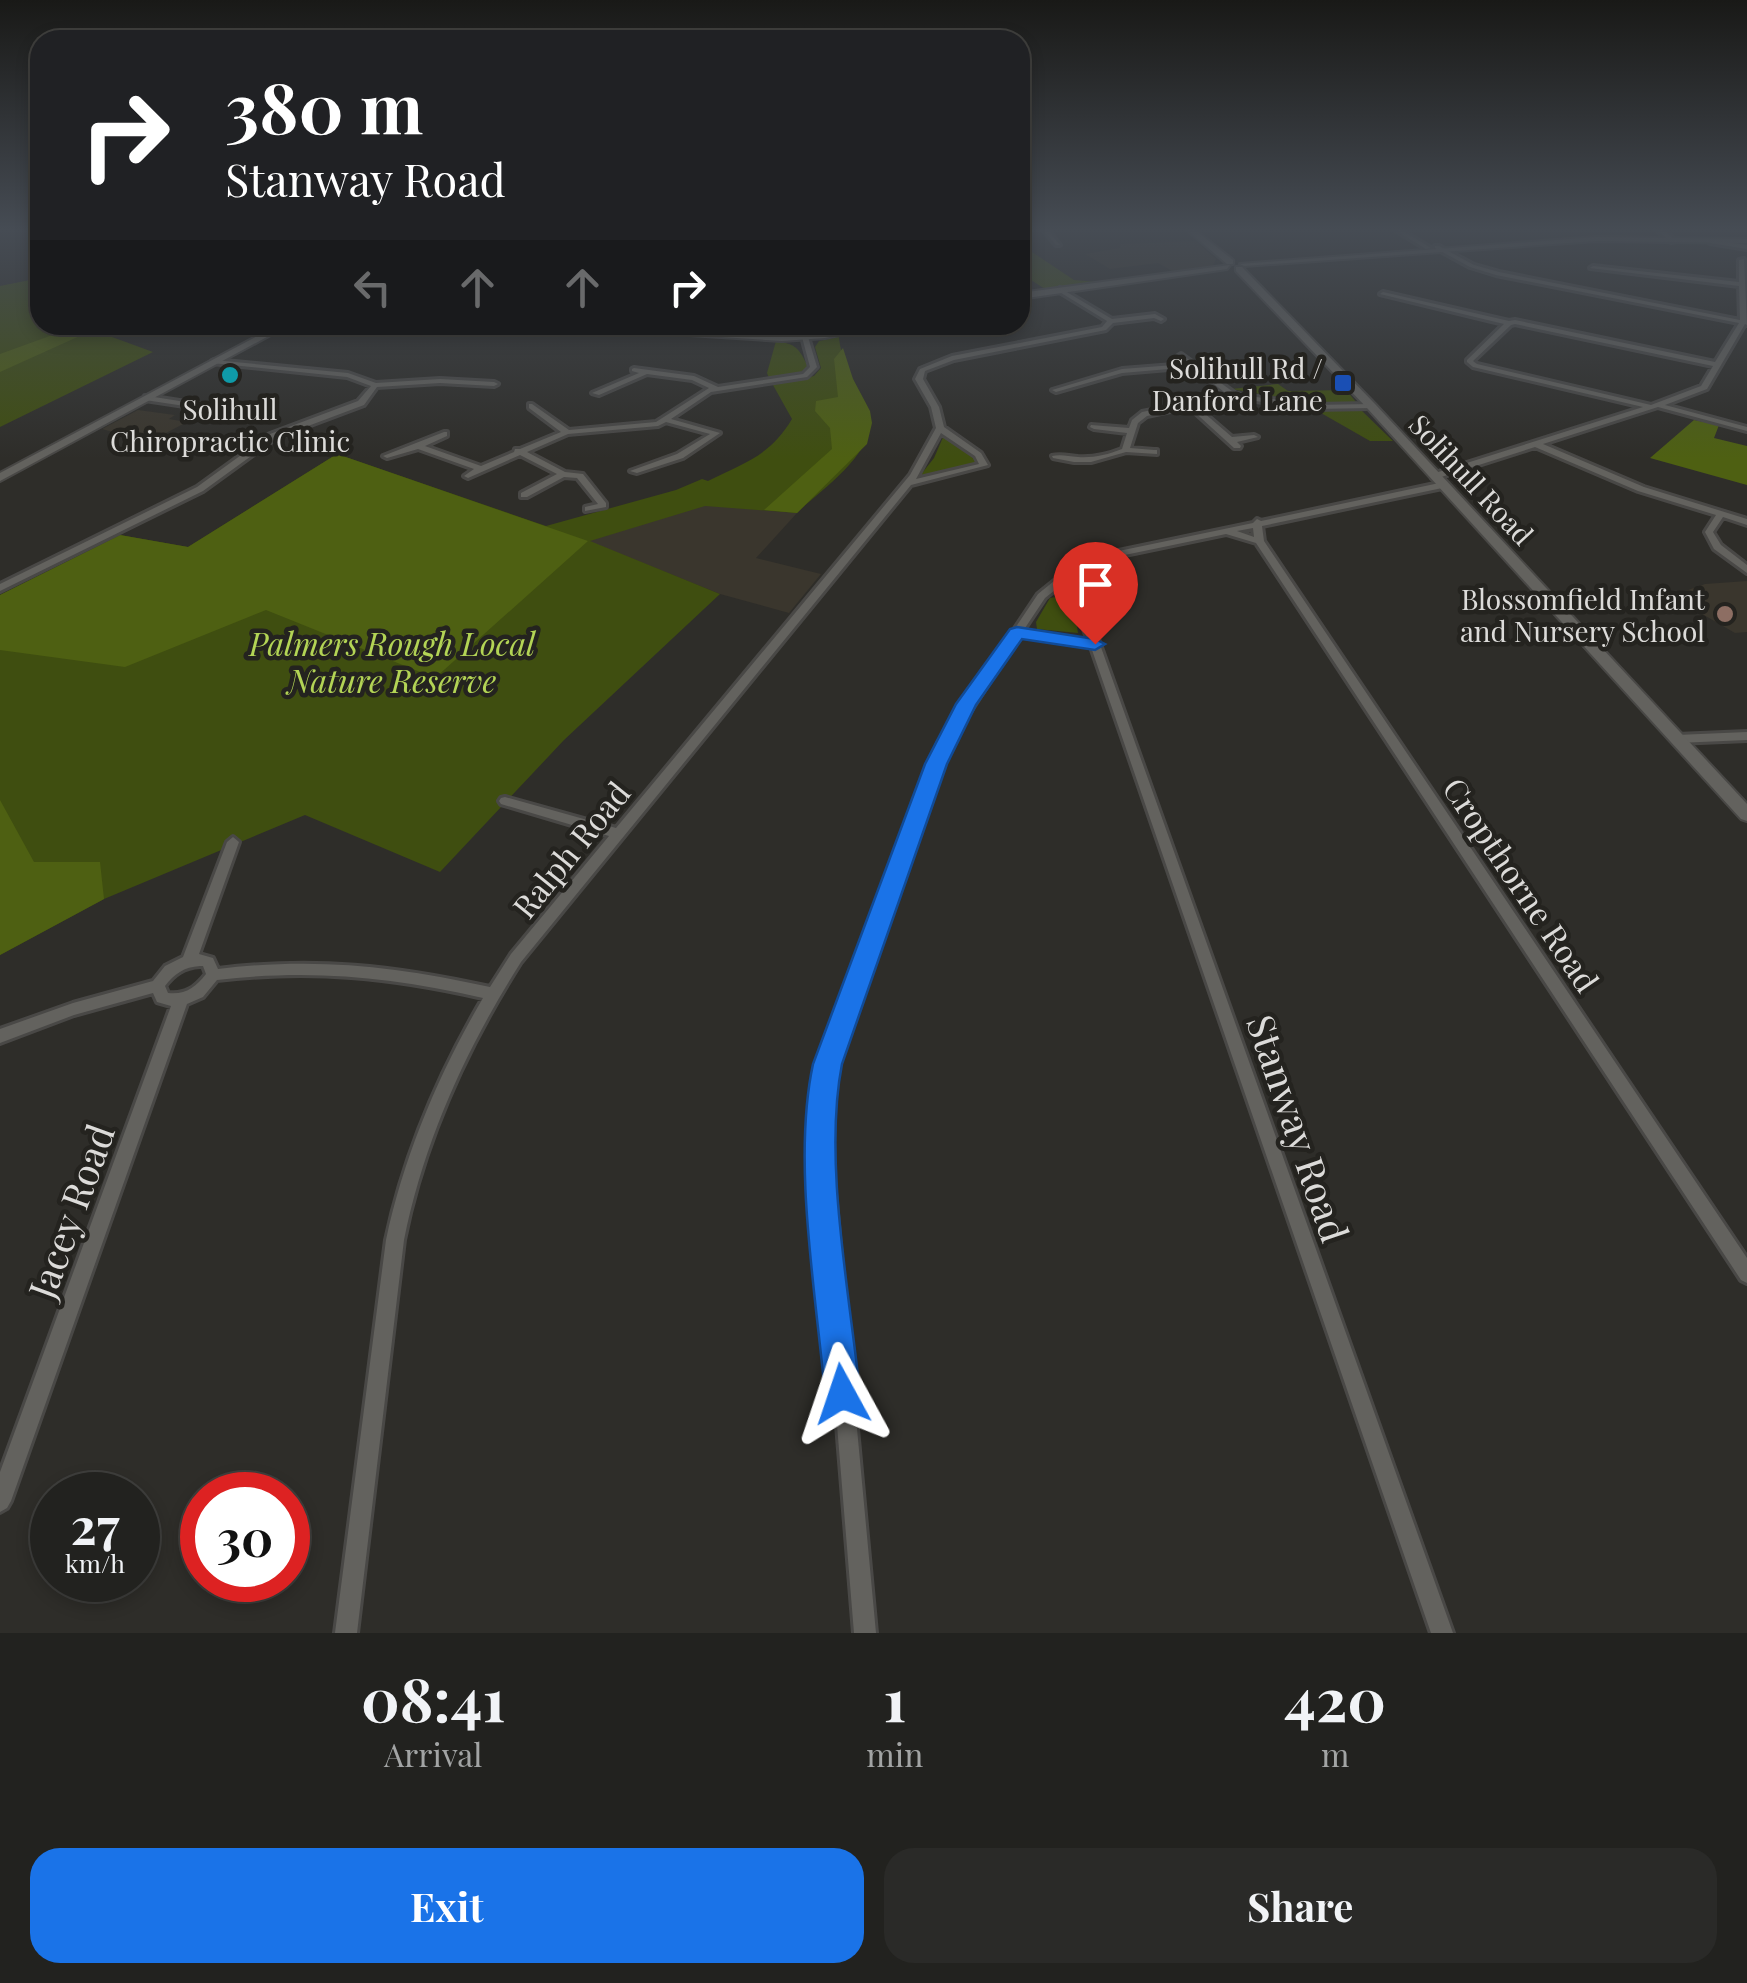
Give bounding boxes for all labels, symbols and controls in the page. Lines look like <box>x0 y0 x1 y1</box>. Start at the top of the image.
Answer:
text: 380 m <box>225 58 423 152</box>
icon: right <box>60 70 190 200</box>
text: Stanway Road <box>225 148 506 208</box>
icon: left <box>345 260 400 315</box>
icon: ahead <box>450 260 505 315</box>
icon: ahead <box>555 260 610 315</box>
icon: right <box>660 260 715 315</box>
place label: Solihull Rd / Danford Lane <box>1152 349 1323 418</box>
marker: Solihull Chiropractic Clinic <box>219 364 241 386</box>
marker: Solihull Rd / Danford Lane <box>1332 372 1354 394</box>
place label: Solihull Chiropractic Clinic <box>110 390 350 459</box>
street label: Solihull Road <box>1402 406 1542 552</box>
pin <box>1053 542 1138 645</box>
icon: arrive <box>1068 557 1123 612</box>
place label: Blossomfield Infant and Nursery School <box>1460 580 1706 649</box>
marker: Blossomfield Infant and Nursery School <box>1714 603 1736 625</box>
park label: Palmers Rough Local Nature Reserve <box>247 621 536 701</box>
street label: Cropthorne Road <box>1434 768 1610 1000</box>
street label: Ralph Road <box>502 772 638 926</box>
street label: Stanway Road <box>1236 1008 1362 1248</box>
street label: Jacey Road <box>15 1117 125 1306</box>
position arrow <box>790 1342 894 1446</box>
speed limit sign: 30 <box>180 1472 310 1602</box>
text: 27 <box>71 1491 119 1558</box>
text: km/h <box>65 1546 125 1579</box>
text: 08:41 <box>361 1657 505 1737</box>
text: 1 <box>883 1657 906 1737</box>
text: 420 <box>1284 1657 1386 1737</box>
text: Arrival <box>384 1732 482 1775</box>
text: min <box>866 1732 923 1775</box>
text: m <box>1321 1732 1349 1775</box>
button: Exit <box>30 1848 864 1963</box>
button: Share <box>884 1848 1717 1963</box>

